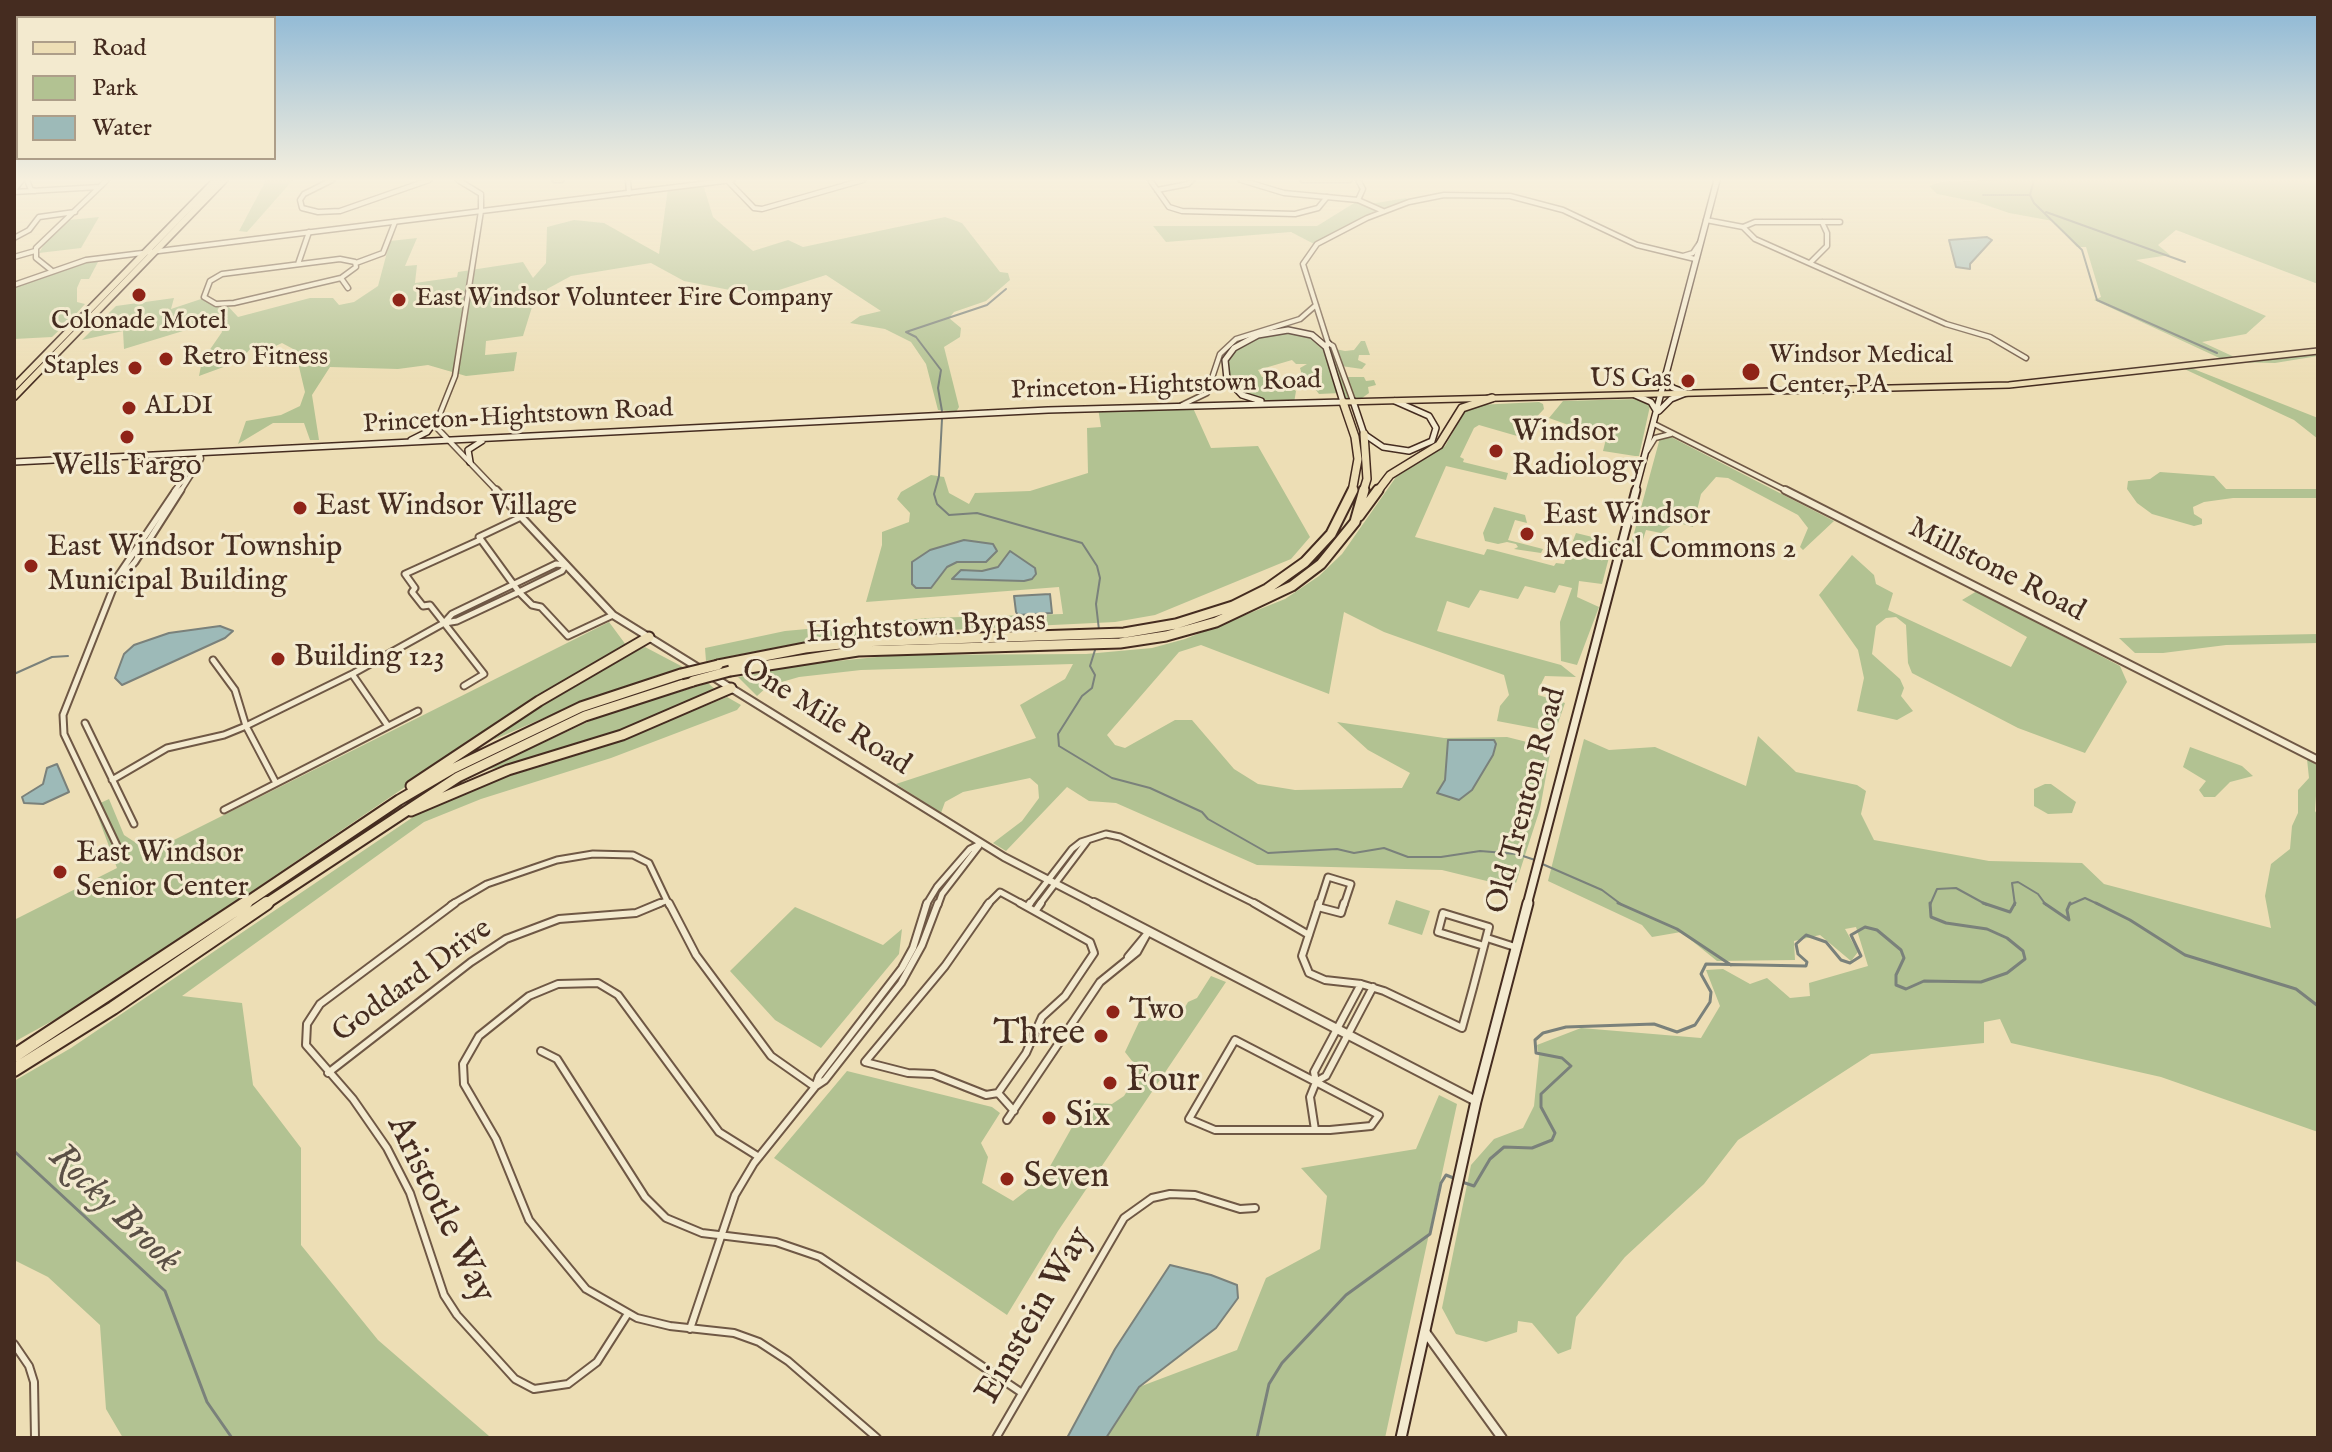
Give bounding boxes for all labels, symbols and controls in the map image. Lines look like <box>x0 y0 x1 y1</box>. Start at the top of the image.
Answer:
legend <box>16 16 276 160</box>
text: Road <box>92 33 146 64</box>
text: Park <box>92 73 138 104</box>
text: Water <box>92 113 152 144</box>
place label: East Windsor Volunteer Fire Company <box>415 284 833 316</box>
marker: Colonade Motel <box>130 286 148 304</box>
marker: East Windsor Volunteer Fire Company <box>390 291 408 309</box>
place label: Colonade Motel <box>51 307 227 339</box>
place label: Windsor Medical Center, PA <box>1769 341 1953 402</box>
place label: Retro Fitness <box>182 343 328 375</box>
marker: Retro Fitness <box>157 350 175 368</box>
place label: Staples <box>43 352 119 384</box>
marker: Staples <box>126 359 144 377</box>
marker: Windsor Medical Center, PA <box>1740 361 1762 383</box>
place label: US Gas <box>1590 365 1672 397</box>
street label: Princeton-Hightstown Road <box>1010 366 1322 408</box>
marker: US Gas <box>1679 372 1697 390</box>
place label: ALDI <box>145 392 213 424</box>
street label: Princeton-Hightstown Road <box>362 394 674 442</box>
marker: ALDI <box>120 399 138 417</box>
place label: Windsor Radiology <box>1512 416 1644 486</box>
marker: Wells Fargo <box>118 428 136 446</box>
marker: Windsor Radiology <box>1487 442 1505 460</box>
place label: Wells Fargo <box>52 450 202 486</box>
place label: East Windsor Village <box>316 490 577 526</box>
marker: East Windsor Village <box>291 499 309 517</box>
place label: East Windsor Medical Commons 2 <box>1543 499 1796 570</box>
street label: Millstone Road <box>1902 511 2090 631</box>
marker: East Windsor Medical Commons 2 <box>1518 525 1536 543</box>
place label: East Windsor Township Municipal Building <box>47 531 342 602</box>
marker: East Windsor Township Municipal Building <box>22 557 40 575</box>
street label: Hightstown Bypass <box>805 605 1047 653</box>
place label: Building 123 <box>294 641 445 677</box>
marker: Building 123 <box>269 650 287 668</box>
street label: One Mile Road <box>733 651 917 785</box>
street label: Old Trenton Road <box>1481 684 1575 918</box>
place label: East Windsor Senior Center <box>76 837 249 908</box>
marker: East Windsor Senior Center <box>51 863 69 881</box>
street label: Goddard Drive <box>326 912 500 1052</box>
place label: Two <box>1129 994 1184 1030</box>
marker: Two <box>1104 1003 1122 1021</box>
place label: Three <box>993 1014 1085 1058</box>
marker: Three <box>1092 1027 1110 1045</box>
place label: Four <box>1126 1061 1200 1105</box>
marker: Four <box>1101 1074 1119 1092</box>
place label: Six <box>1065 1096 1111 1140</box>
street label: Aristotle Way <box>375 1109 503 1311</box>
marker: Six <box>1040 1109 1058 1127</box>
water label: Rocky Brook <box>37 1136 189 1284</box>
place label: Seven <box>1023 1157 1109 1201</box>
marker: Seven <box>998 1170 1016 1188</box>
street label: Einstein Way <box>968 1220 1104 1412</box>

